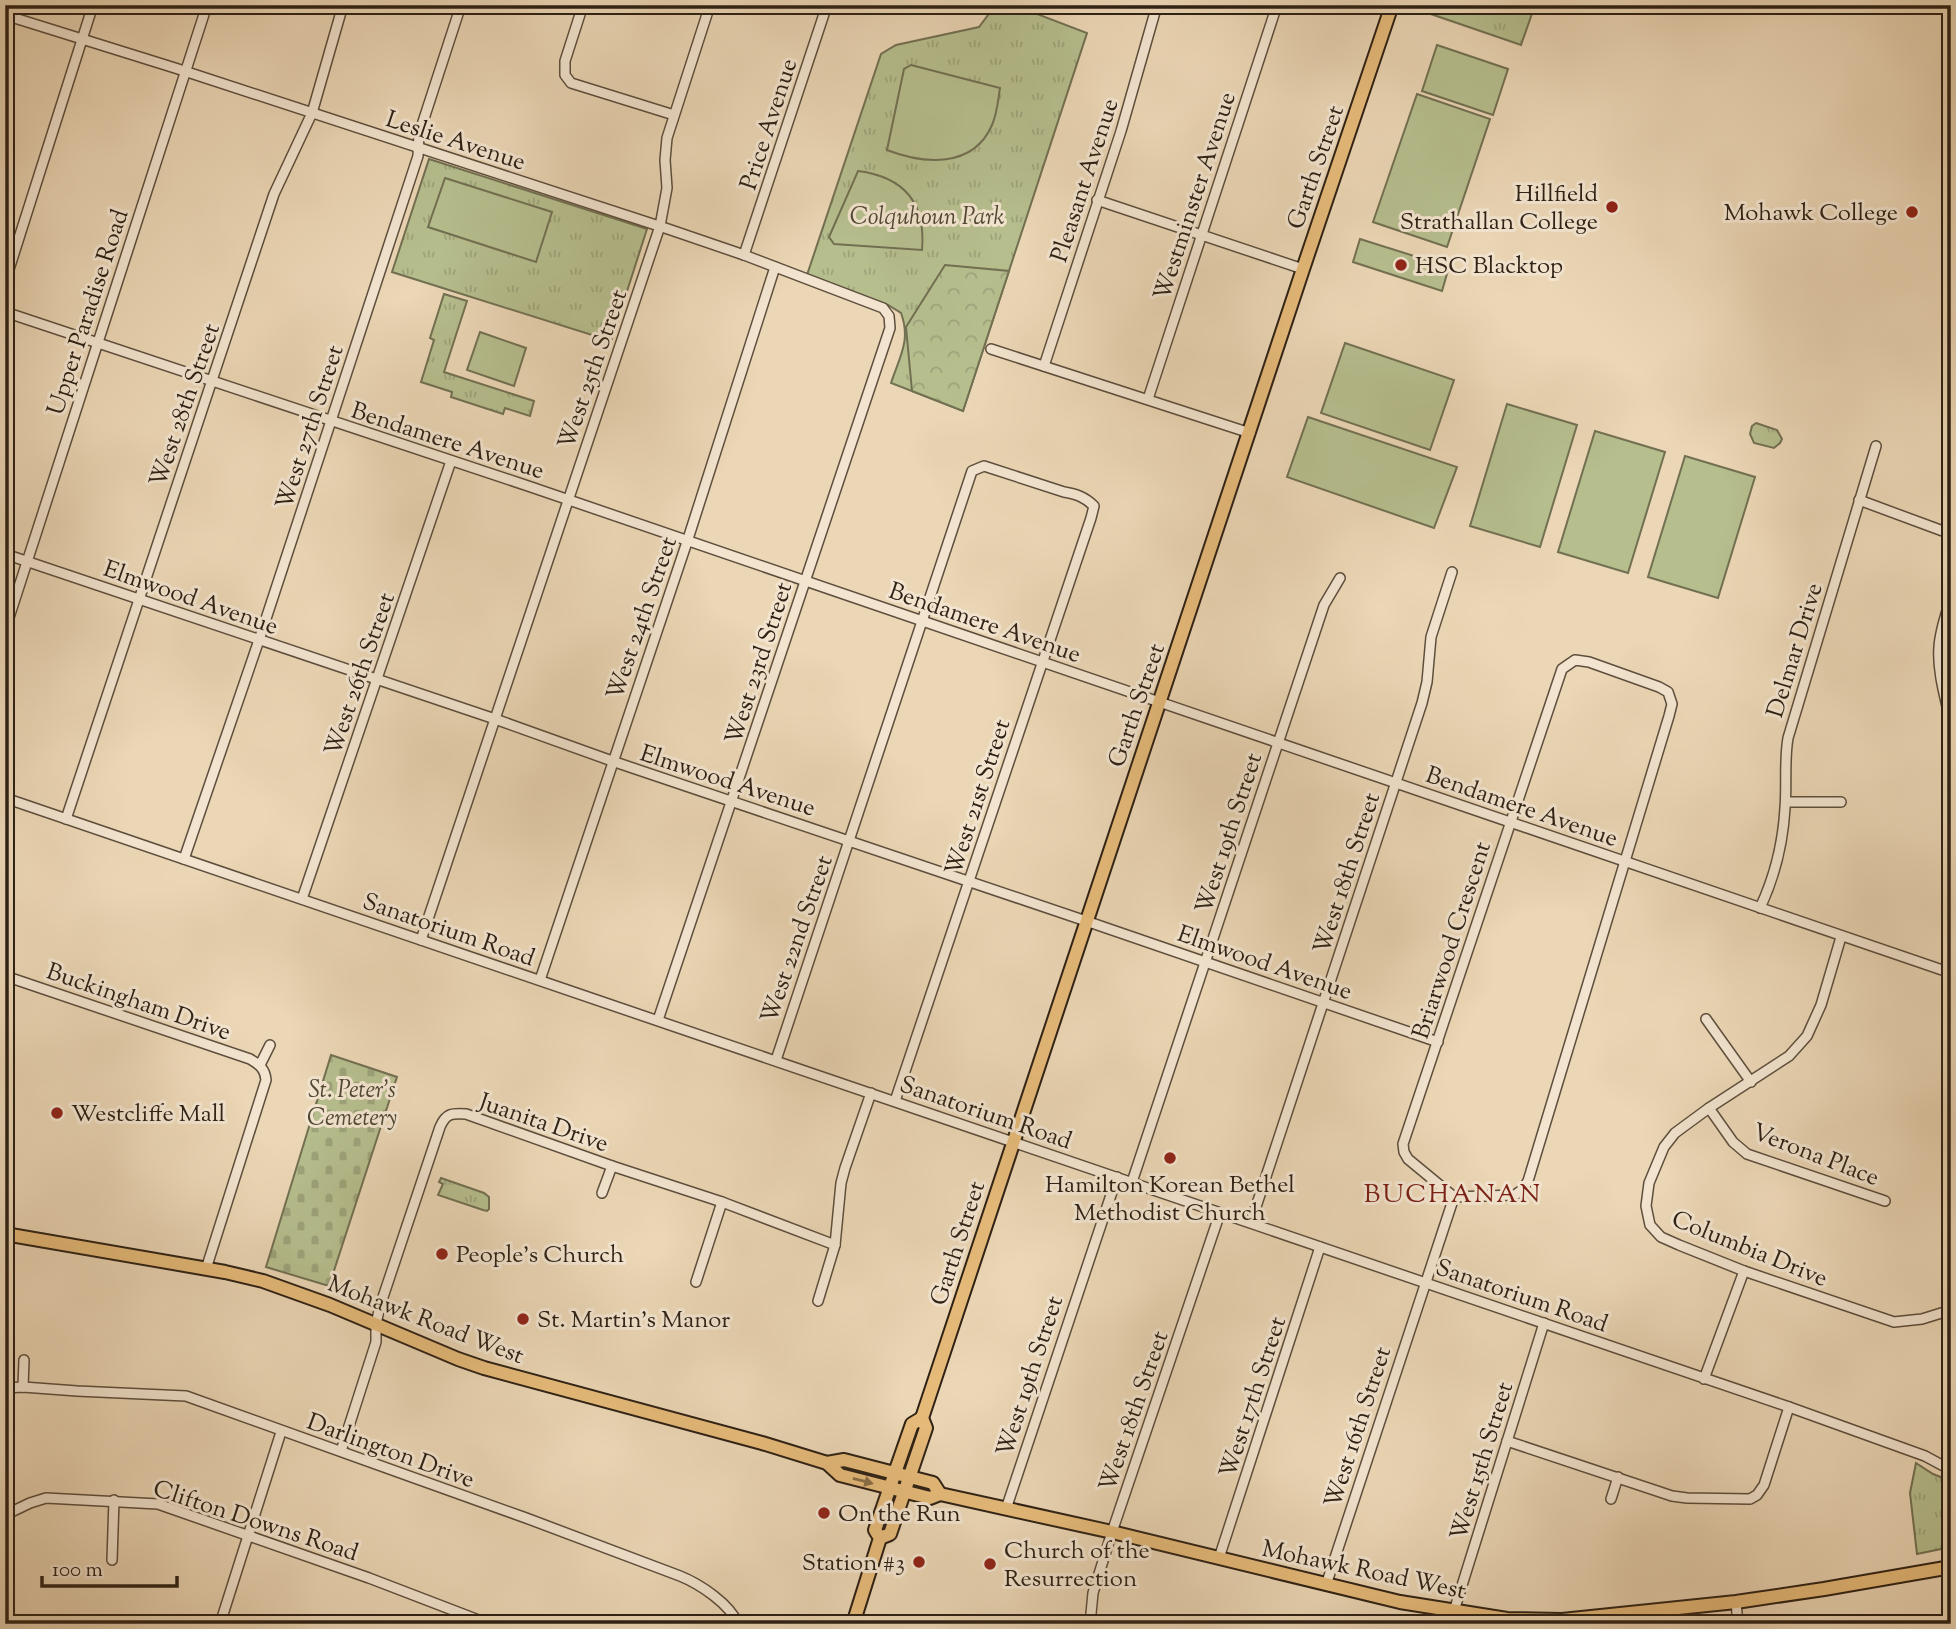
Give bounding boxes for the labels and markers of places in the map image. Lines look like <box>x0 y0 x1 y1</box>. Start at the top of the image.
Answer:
place label: Hillfield Strathallan College <box>1400 178 1598 240</box>
place label: Mohawk College <box>1724 197 1898 231</box>
marker: Hillfield Strathallan College <box>1604 199 1620 215</box>
marker: Mohawk College <box>1904 204 1920 220</box>
place label: HSC Blacktop <box>1415 250 1563 284</box>
marker: HSC Blacktop <box>1393 257 1409 273</box>
place label: Westcliffe Mall <box>71 1098 226 1132</box>
marker: Westcliffe Mall <box>49 1105 65 1121</box>
marker: Hamilton Korean Bethel Methodist Church <box>1162 1150 1178 1166</box>
place label: Hamilton Korean Bethel Methodist Church <box>1045 1169 1295 1231</box>
place label: People's Church <box>456 1239 624 1273</box>
marker: People's Church <box>434 1246 450 1262</box>
place label: St. Martin's Manor <box>537 1304 730 1338</box>
marker: St. Martin's Manor <box>515 1311 531 1327</box>
place label: On the Run <box>838 1498 961 1532</box>
marker: On the Run <box>816 1505 832 1521</box>
place label: Church of the Resurrection <box>1004 1535 1150 1597</box>
place label: Station #3 <box>802 1547 905 1581</box>
marker: Station #3 <box>911 1554 927 1570</box>
marker: Church of the Resurrection <box>982 1556 998 1572</box>

